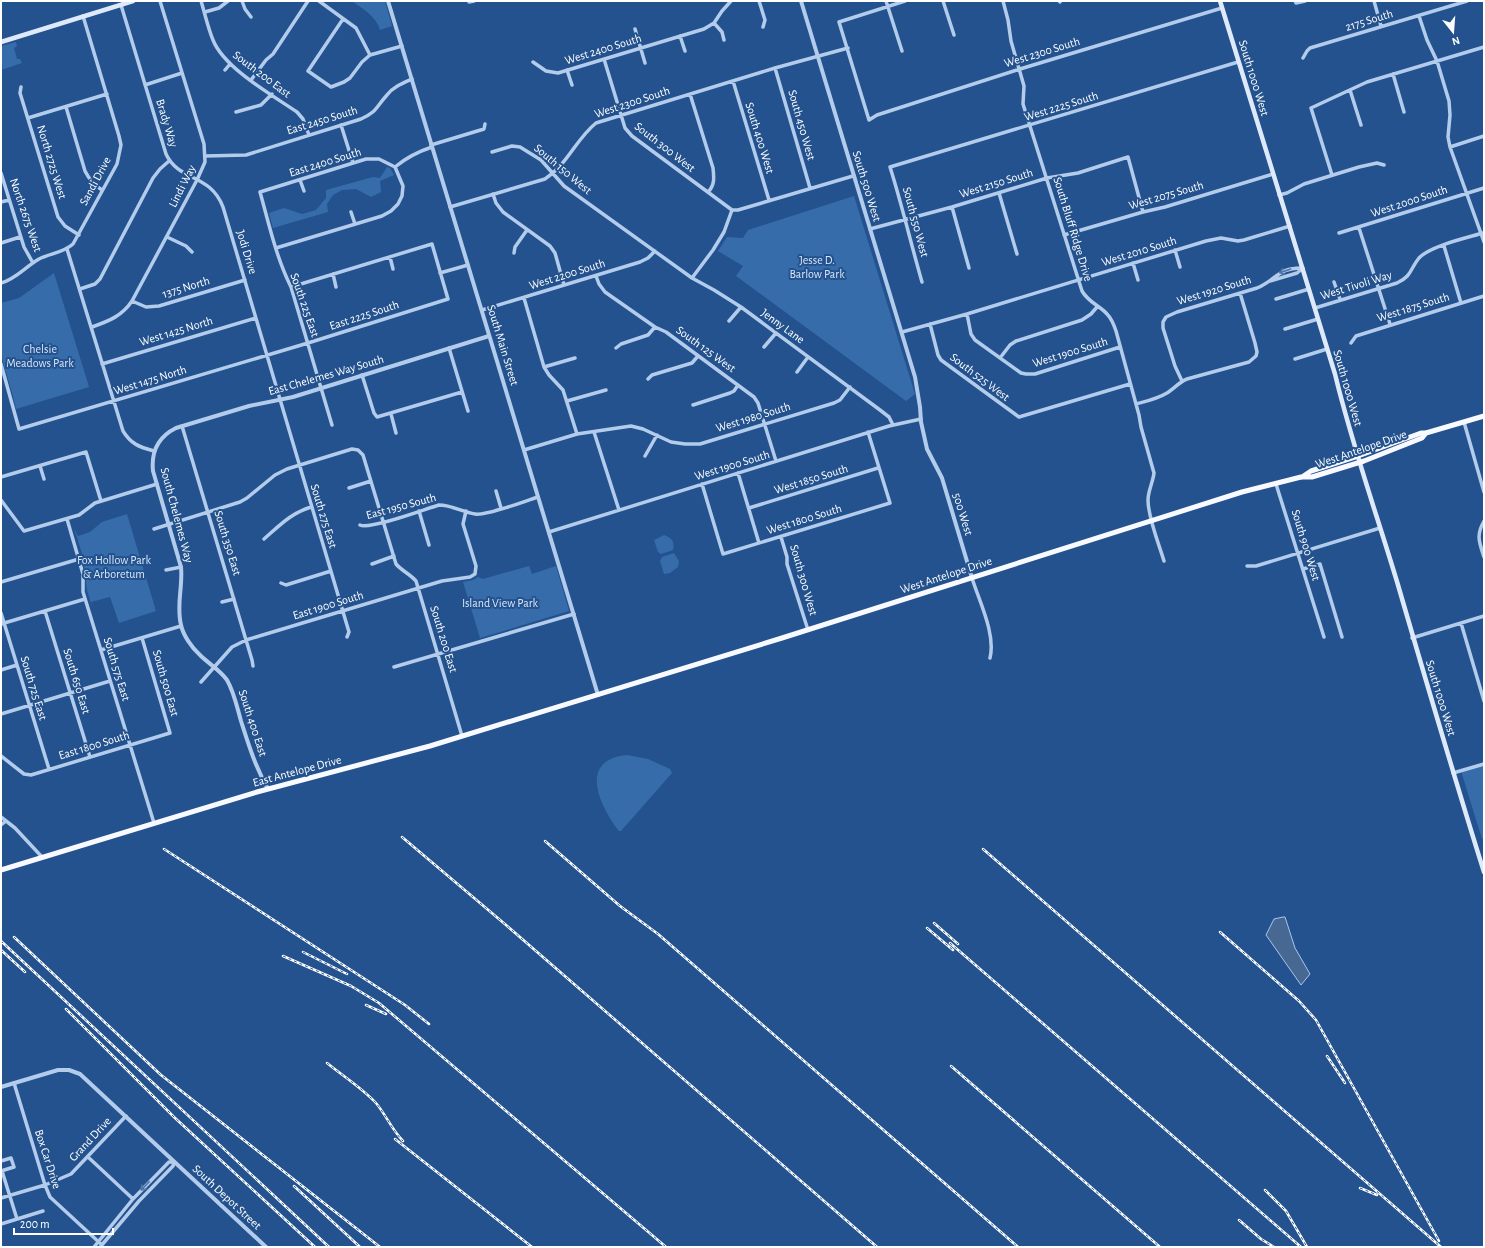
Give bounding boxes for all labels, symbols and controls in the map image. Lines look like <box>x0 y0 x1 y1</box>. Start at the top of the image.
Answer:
street label: 2175 South <box>1344 7 1394 33</box>
north arrow <box>1433 12 1473 52</box>
street label: West 2400 South <box>563 32 643 66</box>
street label: West 2300 South <box>1003 35 1081 69</box>
text: N <box>1451 35 1461 47</box>
street label: South 1000 West <box>1237 39 1271 117</box>
street label: South 200 East <box>231 48 293 100</box>
street label: West 2300 South <box>593 84 671 120</box>
street label: South 450 West <box>786 88 818 162</box>
street label: West 2225 South <box>1022 89 1100 123</box>
street label: Brady Way <box>153 98 180 149</box>
street label: South 400 West <box>743 101 777 175</box>
street label: East 2450 South <box>285 104 359 136</box>
street label: South 300 West <box>633 120 698 174</box>
street label: North 2725 West <box>35 124 69 201</box>
street label: South 150 West <box>532 142 594 197</box>
street label: East 2400 South <box>288 145 362 179</box>
street label: South 500 West <box>851 149 883 223</box>
street label: Sandi Drive <box>77 155 113 207</box>
street label: Lindi Way <box>166 163 199 210</box>
street label: West 2150 South <box>958 166 1034 200</box>
street label: South Bluff Ridge Drive <box>1051 175 1095 283</box>
street label: North 2675 West <box>8 177 44 253</box>
street label: West 2075 South <box>1127 179 1205 211</box>
street label: West 2000 South <box>1369 183 1449 219</box>
street label: South 550 West <box>901 186 931 258</box>
street label: Jodi Drive <box>235 229 259 275</box>
street label: West 2010 South <box>1100 234 1178 268</box>
park label: Jesse D. Barlow Park <box>789 254 845 280</box>
street label: West 2200 South <box>527 257 607 291</box>
one-way arrow <box>1279 268 1291 276</box>
street label: West Tivoli Way <box>1319 268 1393 303</box>
street label: South 225 East <box>288 271 322 339</box>
street label: West 1920 South <box>1175 273 1253 307</box>
street label: 1375 North <box>161 274 211 300</box>
street label: West 1875 South <box>1375 290 1451 324</box>
street label: East 2225 South <box>328 298 400 332</box>
street label: South Main Street <box>485 303 521 387</box>
street label: Jenny Lane <box>759 306 807 346</box>
street label: West 1425 North <box>138 314 214 348</box>
street label: South 125 West <box>674 324 738 375</box>
street label: West 1900 South <box>1031 335 1109 369</box>
park label: Chelsie Meadows Park <box>6 343 74 369</box>
street label: South 1000 West <box>1331 349 1365 428</box>
street label: South 525 West <box>948 351 1012 403</box>
street label: East Chelemes Way South <box>267 353 385 398</box>
street label: West 1475 North <box>112 363 188 397</box>
street label: West 1980 South <box>714 400 792 434</box>
street label: West Antelope Drive <box>1314 428 1408 470</box>
street label: West 1900 South <box>693 448 771 482</box>
street label: West 1850 South <box>773 462 849 496</box>
street label: South Chelemes Way <box>158 466 195 564</box>
street label: South 275 East <box>309 483 339 550</box>
street label: East 1950 South <box>365 491 437 521</box>
street label: 500 West <box>951 491 975 537</box>
street label: West 1800 South <box>765 502 843 536</box>
street label: South 900 West <box>1289 508 1323 582</box>
street label: South 350 East <box>212 509 244 577</box>
street label: South 300 West <box>788 543 820 617</box>
park label: Fox Hollow Park & Arboretum <box>77 554 152 580</box>
street label: West Antelope Drive <box>899 555 993 595</box>
street label: East 1900 South <box>291 589 365 621</box>
park label: Island View Park <box>462 597 539 609</box>
street label: South 200 East <box>428 604 460 674</box>
street label: South 575 East <box>102 636 132 702</box>
street label: South 650 East <box>61 647 93 715</box>
street label: South 500 East <box>151 648 181 718</box>
street label: South 725 East <box>19 655 49 722</box>
street label: South 1000 West <box>1424 659 1458 737</box>
street label: South 400 East <box>237 688 269 758</box>
street label: East 1800 South <box>57 729 131 761</box>
street label: East Antelope Drive <box>252 753 342 789</box>
street label: Grand Drive <box>67 1115 113 1163</box>
street label: Box Car Drive <box>33 1128 63 1190</box>
street label: South Depot Street <box>190 1162 264 1232</box>
one-way arrow <box>141 1181 150 1191</box>
scale bar <box>14 1210 113 1236</box>
text: 200 m <box>20 1218 50 1230</box>

